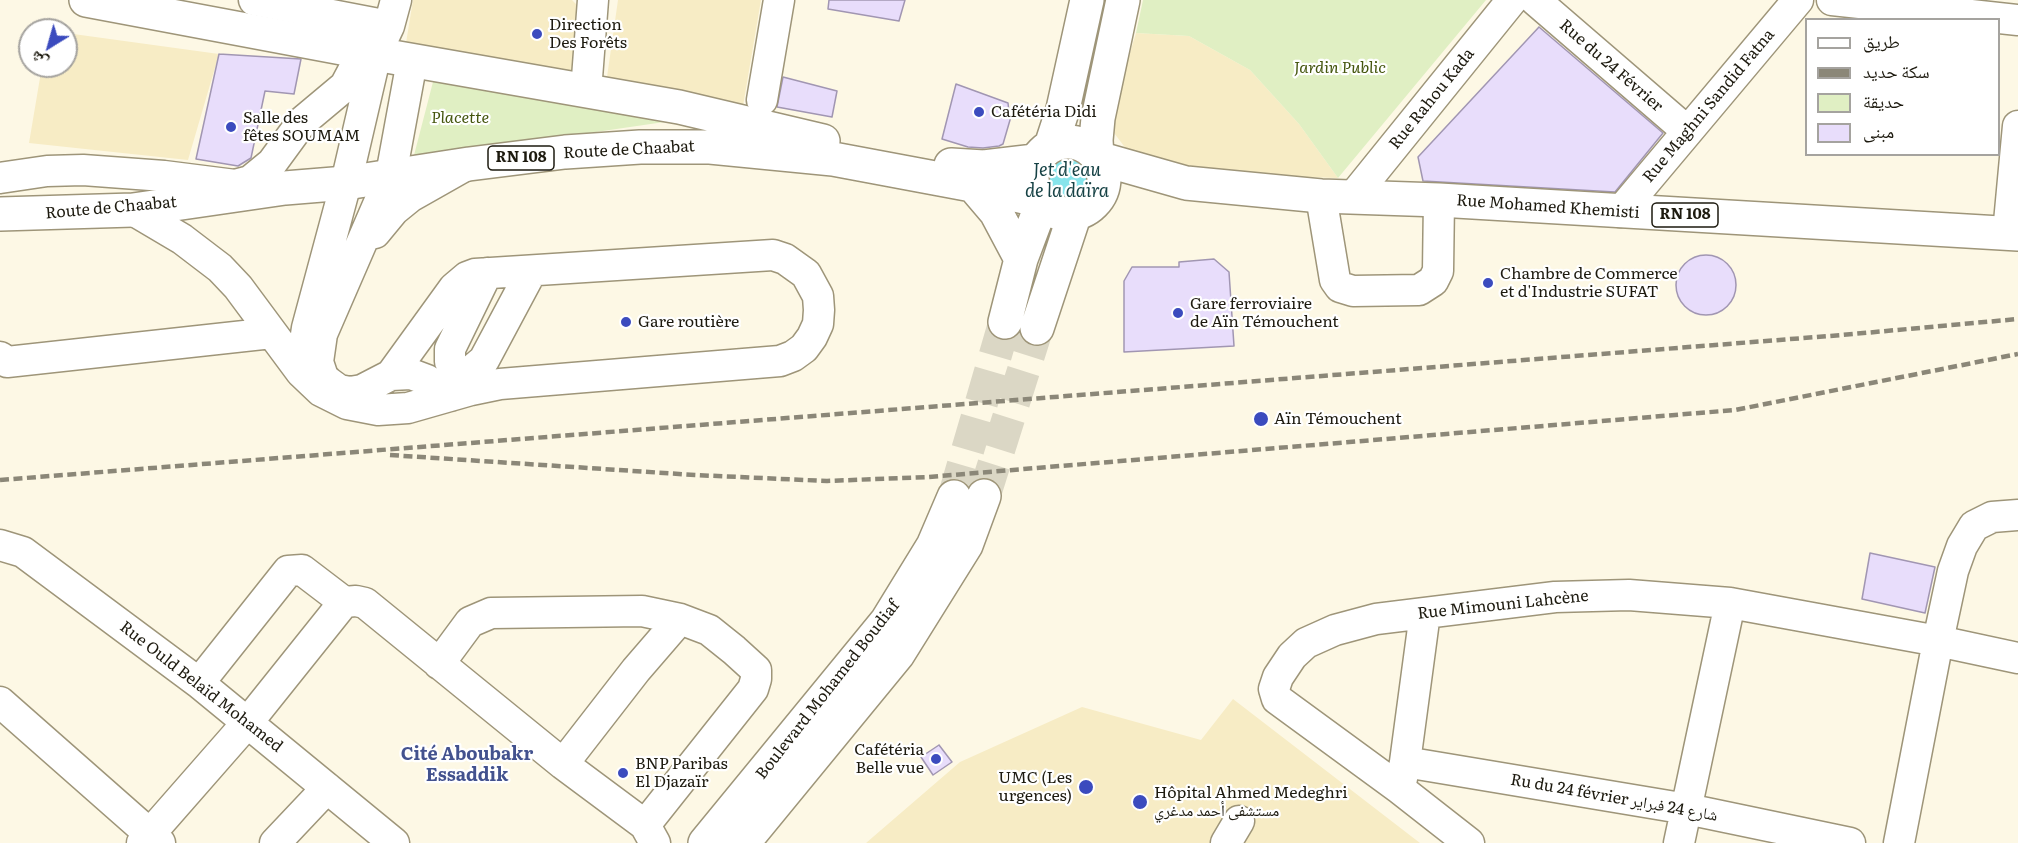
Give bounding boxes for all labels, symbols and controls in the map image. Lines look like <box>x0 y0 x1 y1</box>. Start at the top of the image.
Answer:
place label: Direction Des Forêts <box>549 15 627 53</box>
street label: Rue du 24 Février <box>1555 16 1667 116</box>
north arrow <box>18 18 78 78</box>
legend <box>1805 18 2000 156</box>
street label: Rue Maghni Sandid Fatna <box>1639 25 1779 187</box>
marker: Direction Des Forêts <box>530 27 544 41</box>
text: طريق <box>1863 27 1900 54</box>
street label: Rue Rahou Kada <box>1385 45 1479 153</box>
text: ش <box>24 46 52 75</box>
text: سكة حديد <box>1863 57 1930 84</box>
park label: Jardin Public <box>1294 58 1386 78</box>
text: حديقة <box>1863 87 1904 114</box>
place label: Cafétéria Didi <box>991 102 1097 122</box>
marker: Cafétéria Didi <box>972 105 986 119</box>
place label: Salle des fêtes SOUMAM <box>243 108 360 146</box>
park label: Placette <box>431 108 489 128</box>
text: مبنى <box>1863 117 1894 144</box>
marker: Salle des fêtes SOUMAM <box>224 120 238 134</box>
street label: Route de Chaabat <box>563 137 695 163</box>
road number: RN 108 <box>488 146 554 170</box>
water label: Jet d'eau de la daïra <box>1025 160 1109 202</box>
street label: Rue Mohamed Khemisti <box>1456 191 1640 223</box>
street label: Route de Chaabat <box>45 193 177 223</box>
road number: RN 108 <box>1652 203 1718 227</box>
place label: Chambre de Commerce et d'Industrie SUFAT <box>1500 264 1678 302</box>
marker: Chambre de Commerce et d'Industrie SUFAT <box>1481 276 1495 290</box>
place label: Gare ferroviaire de Aïn Témouchent <box>1190 294 1339 332</box>
marker: Gare ferroviaire de Aïn Témouchent <box>1171 306 1185 320</box>
place label: Gare routière <box>638 312 739 332</box>
marker: Gare routière <box>619 315 633 329</box>
place label: Aïn Témouchent <box>1274 409 1402 429</box>
marker: Aïn Témouchent <box>1252 410 1270 428</box>
street label: Rue Mimouni Lahcène <box>1417 586 1589 624</box>
street label: Boulevard Mohamed Boudiaf <box>752 597 904 783</box>
street label: Rue Ould Belaïd Mohamed <box>116 617 286 757</box>
place label: Cafétéria Belle vue <box>854 740 924 778</box>
district label: Cité Aboubakr Essaddik <box>401 744 533 786</box>
marker: Cafétéria Belle vue <box>929 752 943 766</box>
place label: BNP Paribas El Djazaïr <box>635 754 728 792</box>
marker: BNP Paribas El Djazaïr <box>616 766 630 780</box>
place label: UMC (Les urgences) <box>998 768 1072 806</box>
street label: Ru du 24 février شارع 24 فبراير <box>1509 770 1719 826</box>
marker: UMC (Les urgences) <box>1077 778 1095 796</box>
place label: Hôpital Ahmed Medeghri مستشفى أحمد مدغري <box>1154 783 1348 821</box>
marker: Hôpital Ahmed Medeghri مستشفى أحمد مدغري <box>1131 793 1149 811</box>

